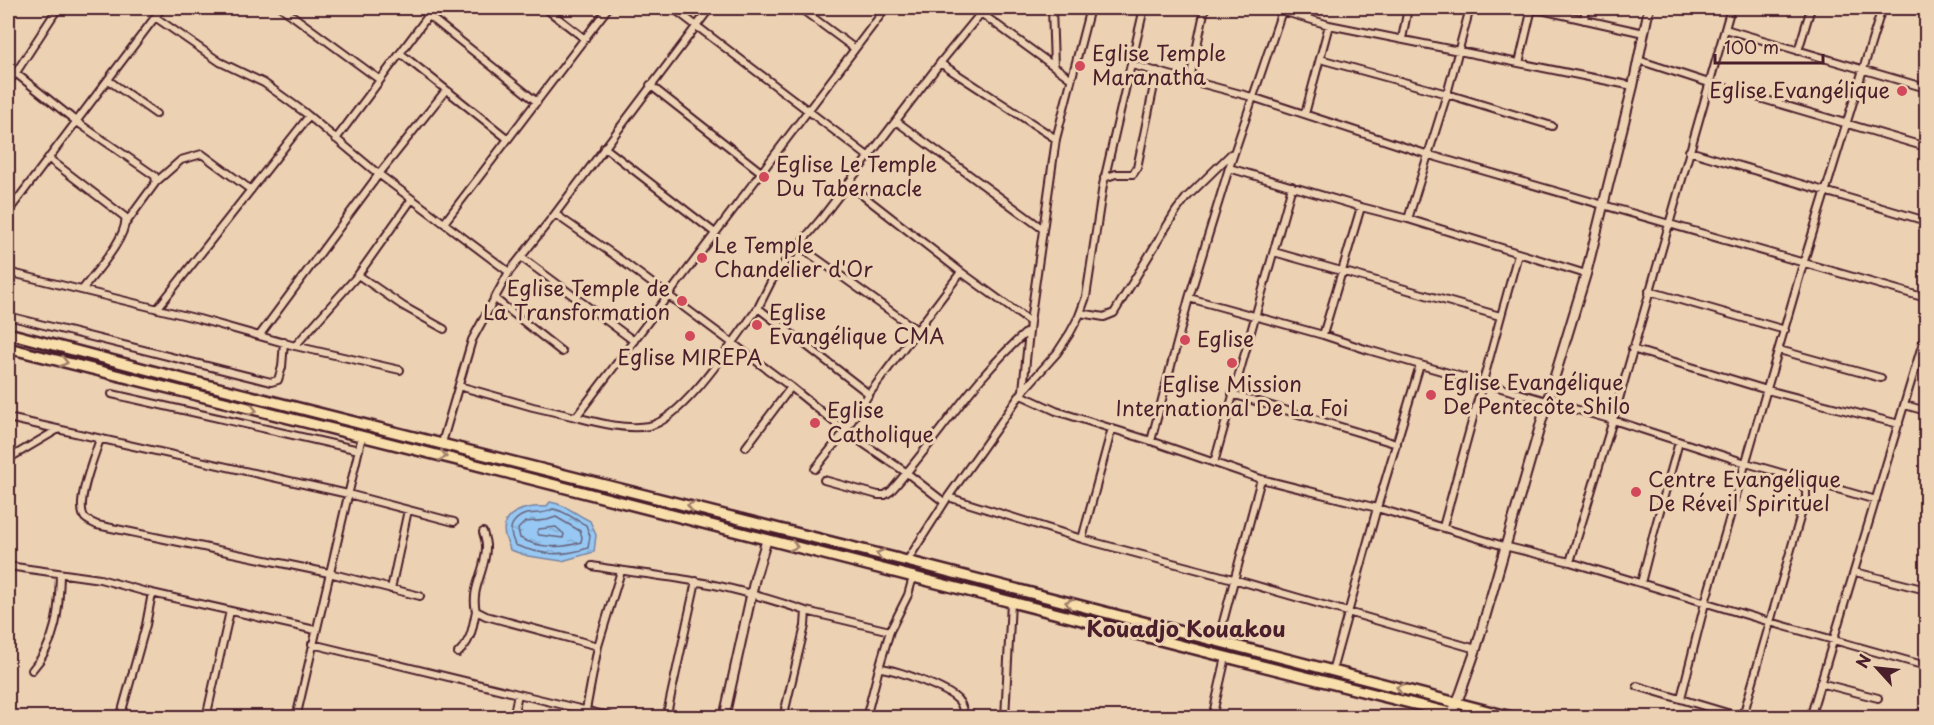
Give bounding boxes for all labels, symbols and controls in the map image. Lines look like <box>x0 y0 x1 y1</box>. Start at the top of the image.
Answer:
scale bar <box>1715 27 1823 65</box>
text: 100 m <box>1724 33 1779 60</box>
place label: Eglise Temple Maranatha <box>1092 36 1226 92</box>
marker: Eglise Temple Maranatha <box>1073 59 1087 73</box>
place label: Eglise Evangélique <box>1709 73 1890 105</box>
marker: Eglise Evangélique <box>1895 84 1909 98</box>
place label: Eglise Le Temple Du Tabernacle <box>776 147 937 203</box>
marker: Eglise Le Temple Du Tabernacle <box>757 170 771 184</box>
place label: Le Temple Chandelier d'Or <box>714 228 873 284</box>
marker: Le Temple Chandelier d'Or <box>695 251 709 265</box>
place label: Eglise Temple de La Transformation <box>483 271 670 327</box>
marker: Eglise Temple de La Transformation <box>675 294 689 308</box>
place label: Eglise Evangélique CMA <box>769 295 944 351</box>
marker: Eglise Evangélique CMA <box>750 318 764 332</box>
place label: Eglise <box>1197 322 1254 354</box>
marker: Eglise MIREPA <box>683 329 697 343</box>
marker: Eglise <box>1178 333 1192 347</box>
place label: Eglise MIREPA <box>618 340 763 372</box>
one-way arrow <box>59 355 69 368</box>
marker: Eglise Mission International De La Foi <box>1225 356 1239 370</box>
place label: Eglise Evangélique De Pentecôte Shilo <box>1443 365 1630 421</box>
place label: Eglise Mission International De La Foi <box>1115 367 1349 423</box>
marker: Eglise Evangélique De Pentecôte Shilo <box>1424 388 1438 402</box>
place label: Eglise Catholique <box>827 393 934 449</box>
one-way arrow <box>248 402 258 415</box>
marker: Eglise Catholique <box>808 416 822 430</box>
one-way arrow <box>437 449 447 462</box>
place label: Centre Evangélique De Réveil Spirituel <box>1648 462 1841 518</box>
marker: Centre Evangélique De Réveil Spirituel <box>1629 485 1643 499</box>
one-way arrow <box>686 501 696 514</box>
one-way arrow <box>789 539 799 552</box>
one-way arrow <box>875 549 886 561</box>
one-way arrow <box>1064 597 1074 610</box>
district label: Kouadjo Kouakou <box>1086 611 1286 644</box>
north arrow <box>1847 638 1907 698</box>
text: N <box>1849 650 1876 672</box>
one-way arrow <box>1395 683 1406 695</box>

